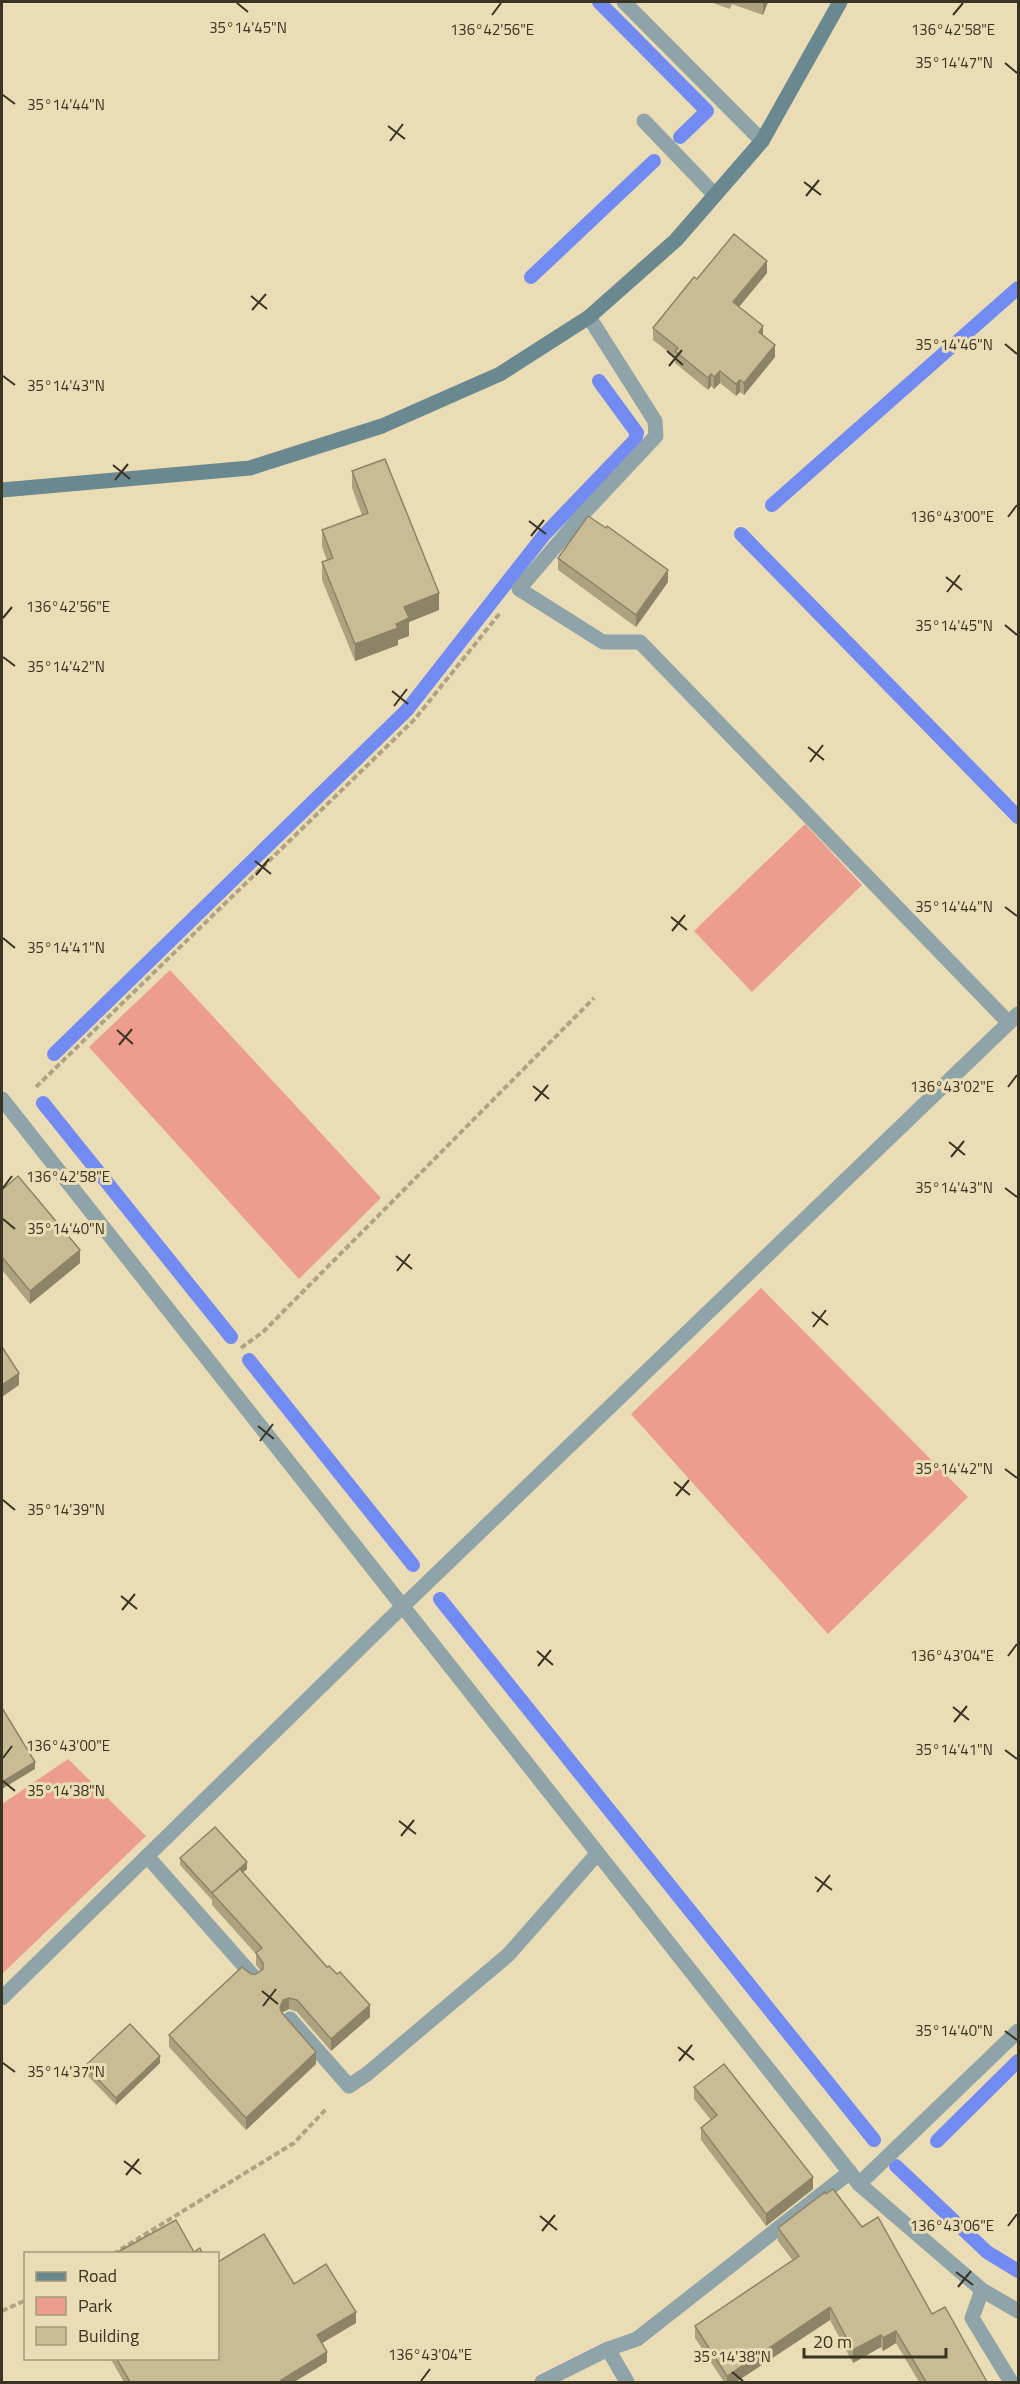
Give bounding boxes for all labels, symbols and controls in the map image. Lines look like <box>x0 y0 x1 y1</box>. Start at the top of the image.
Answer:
text: 35°14'45"N <box>209 16 287 39</box>
text: 136°42'56"E <box>450 18 534 41</box>
text: 136°42'58"E <box>911 18 995 41</box>
text: 35°14'47"N <box>915 51 993 74</box>
text: 35°14'44"N <box>27 93 105 116</box>
text: 35°14'46"N <box>915 333 993 356</box>
text: 35°14'43"N <box>27 374 105 397</box>
text: 136°43'00"E <box>910 505 994 528</box>
text: 136°42'56"E <box>26 595 110 618</box>
text: 35°14'45"N <box>915 614 993 637</box>
text: 35°14'42"N <box>27 655 105 678</box>
text: 35°14'44"N <box>915 895 993 918</box>
text: 35°14'41"N <box>27 936 105 959</box>
text: 136°43'02"E <box>910 1075 994 1098</box>
text: 136°42'58"E <box>26 1165 110 1188</box>
text: 35°14'43"N <box>915 1176 993 1199</box>
text: 35°14'40"N <box>27 1217 105 1240</box>
text: 35°14'42"N <box>915 1457 993 1480</box>
text: 35°14'39"N <box>27 1498 105 1521</box>
text: 136°43'04"E <box>910 1644 994 1667</box>
text: 136°43'00"E <box>26 1734 110 1757</box>
text: 35°14'41"N <box>915 1738 993 1761</box>
text: 35°14'38"N <box>27 1779 105 1802</box>
text: 35°14'40"N <box>915 2019 993 2042</box>
text: 35°14'37"N <box>27 2060 105 2083</box>
text: 136°43'06"E <box>910 2214 994 2237</box>
legend <box>24 2252 219 2360</box>
text: Road <box>78 2262 117 2289</box>
text: Park <box>78 2292 113 2319</box>
scale bar <box>804 2321 946 2359</box>
text: Building <box>78 2322 139 2349</box>
text: 20 m <box>813 2328 852 2355</box>
text: 136°43'04"E <box>388 2343 472 2366</box>
text: 35°14'38"N <box>693 2345 771 2368</box>

